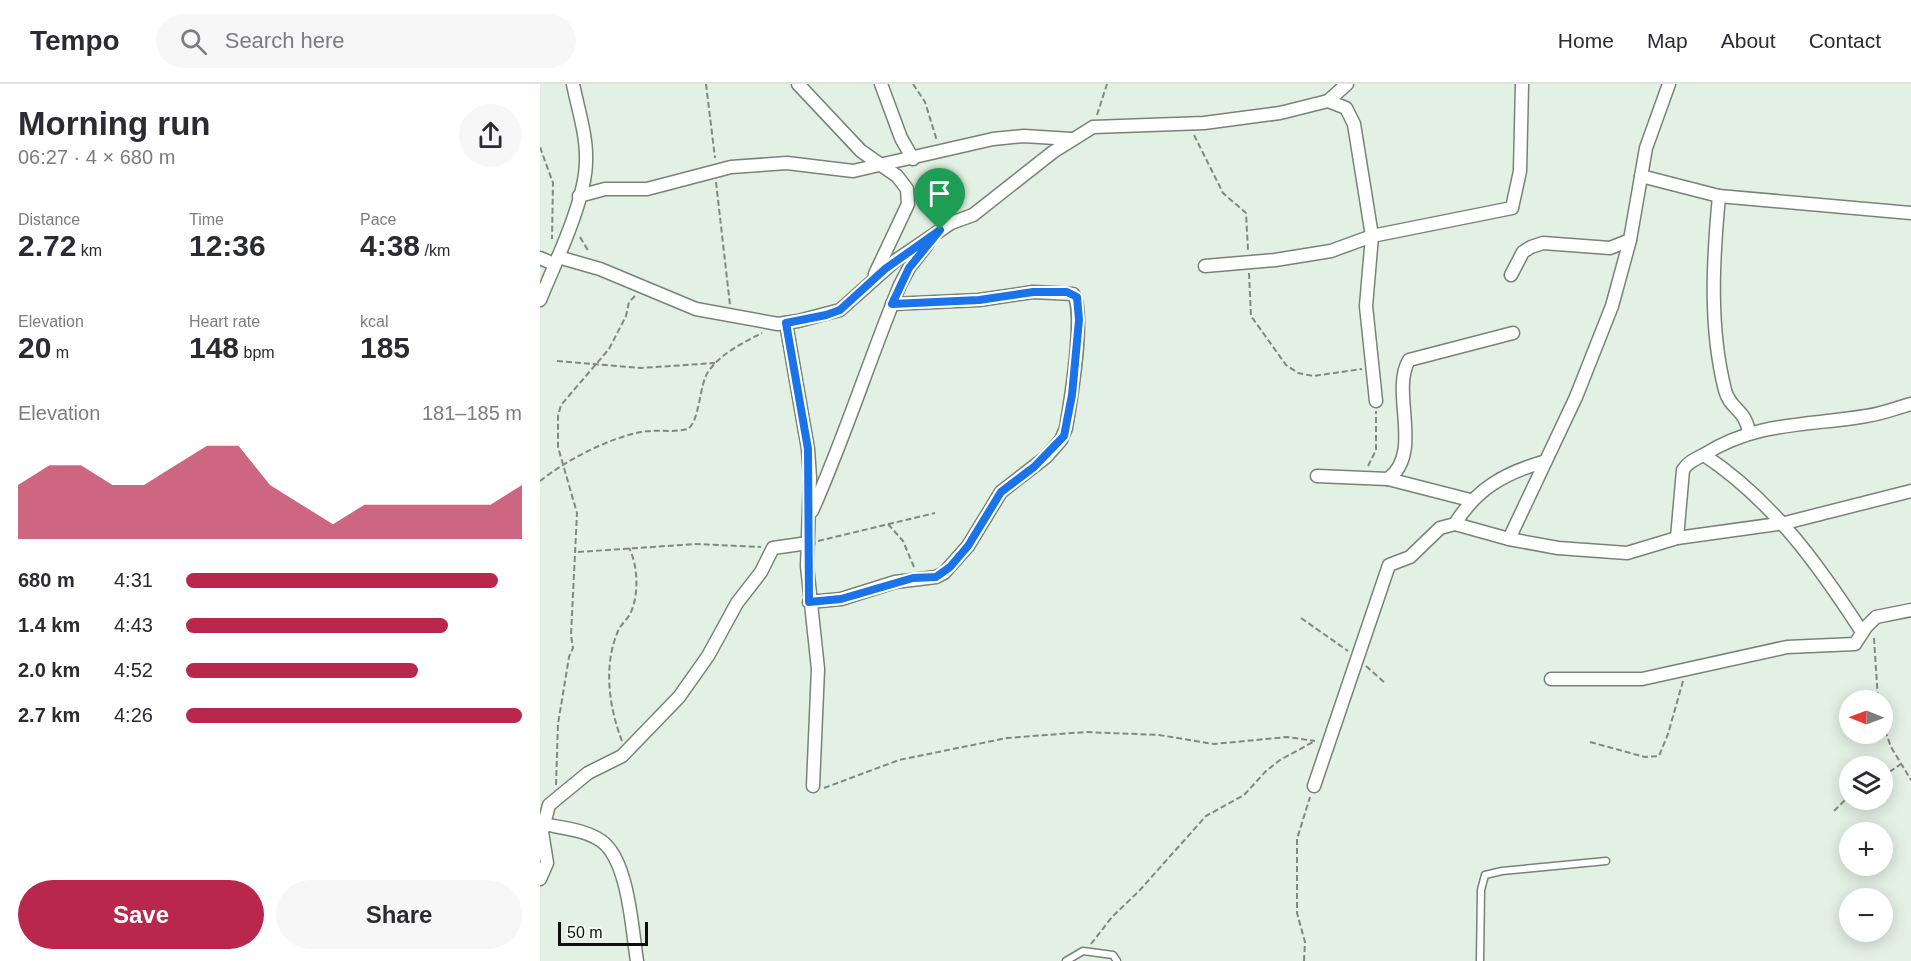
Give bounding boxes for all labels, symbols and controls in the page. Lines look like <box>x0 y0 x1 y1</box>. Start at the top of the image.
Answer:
search box <box>156 14 576 68</box>
text: Tempo <box>30 25 120 56</box>
icon: search <box>177 25 210 58</box>
text: Search here <box>225 28 345 53</box>
text: Home <box>1558 29 1614 52</box>
text: Map <box>1647 29 1688 52</box>
text: About <box>1721 29 1776 52</box>
text: Contact <box>1809 29 1881 52</box>
button: share <box>459 104 522 167</box>
text: Morning run <box>18 105 210 142</box>
text: 06:27 · 4 × 680 m <box>18 146 175 168</box>
pin <box>914 168 965 230</box>
icon: arrive <box>923 177 956 210</box>
text: Distance <box>18 211 80 228</box>
text: Time <box>189 211 224 228</box>
text: Pace <box>360 211 396 228</box>
text: 2.72 <box>18 229 76 262</box>
text: 12:36 <box>189 229 266 262</box>
text: 4:38 <box>360 229 420 262</box>
text: km <box>76 242 102 259</box>
text: /km <box>420 242 450 259</box>
text: Elevation <box>18 313 84 330</box>
text: Heart rate <box>189 313 260 330</box>
text: kcal <box>360 313 388 330</box>
text: 20 <box>18 331 51 364</box>
text: 148 <box>189 331 239 364</box>
text: 185 <box>360 331 410 364</box>
text: m <box>51 344 69 361</box>
text: bpm <box>239 344 275 361</box>
text: Elevation <box>18 402 100 424</box>
text: 181–185 m <box>422 402 522 424</box>
text: 680 m <box>18 569 75 591</box>
text: 4:31 <box>114 569 153 591</box>
text: 1.4 km <box>18 614 80 636</box>
text: 4:43 <box>114 614 153 636</box>
text: 2.0 km <box>18 659 80 681</box>
text: 4:52 <box>114 659 153 681</box>
north arrow <box>1839 690 1893 744</box>
map controls <box>1839 690 1893 942</box>
text: 2.7 km <box>18 704 80 726</box>
text: 4:26 <box>114 704 153 726</box>
button: layers <box>1839 756 1893 810</box>
button: + <box>1839 822 1893 876</box>
button: Save <box>18 880 264 949</box>
button: Share <box>276 880 522 949</box>
button: − <box>1839 888 1893 942</box>
scale bar <box>558 919 648 946</box>
text: 50 m <box>567 924 603 941</box>

